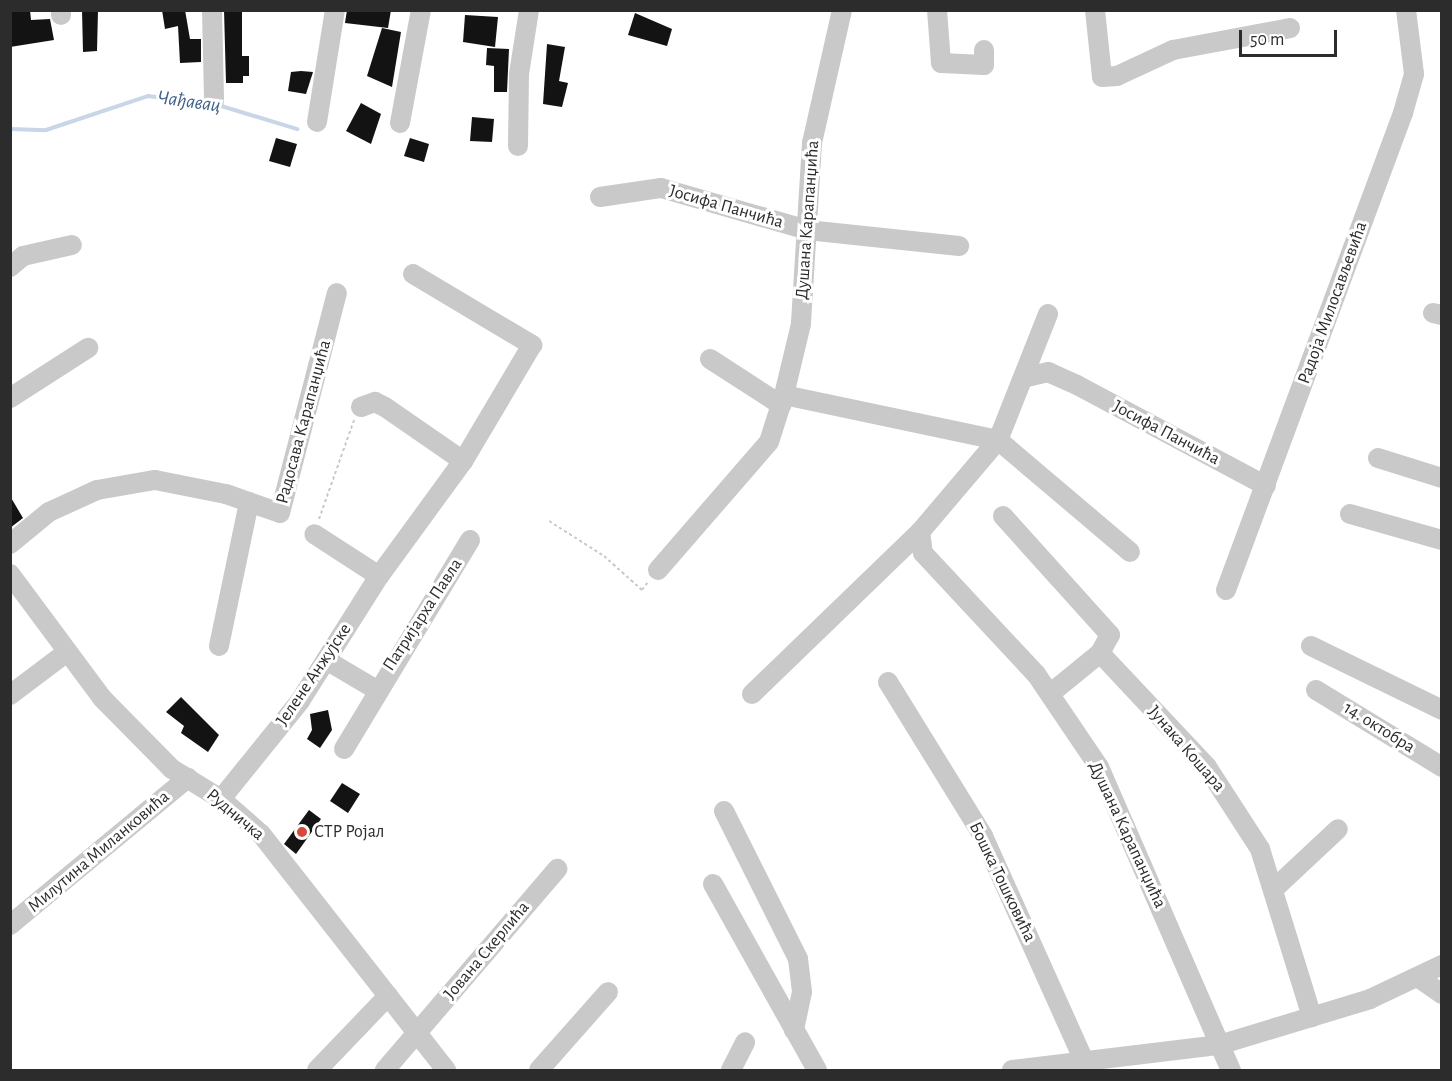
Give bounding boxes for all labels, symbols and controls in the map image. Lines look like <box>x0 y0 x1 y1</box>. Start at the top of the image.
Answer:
scale bar <box>1242 18 1340 56</box>
text: 50 m <box>1250 31 1284 49</box>
water label: Чађавац <box>156 86 222 118</box>
street label: Душана Карапанџића <box>792 140 824 300</box>
street label: Јосифа Панчића <box>666 180 786 234</box>
street label: Радоја Милосављевића <box>1294 219 1372 387</box>
street label: Радосава Карапанџића <box>272 338 336 506</box>
street label: Јосифа Панчића <box>1109 396 1223 470</box>
street label: Патријарха Павла <box>379 555 467 675</box>
street label: Јелене Анжујске <box>272 619 356 731</box>
street label: 14. октобра <box>1339 698 1419 758</box>
street label: Јунака Кошара <box>1143 701 1229 797</box>
street label: Душана Карапанџића <box>1084 758 1170 912</box>
street label: Рудничка <box>202 785 268 845</box>
street label: Милутина Миланковића <box>24 786 174 918</box>
street label: Бошка Тошковића <box>964 819 1040 945</box>
place label: СТР Ројал <box>314 821 384 843</box>
marker: СТР Ројал <box>295 825 309 839</box>
street label: Јована Скерлића <box>439 897 535 1005</box>

